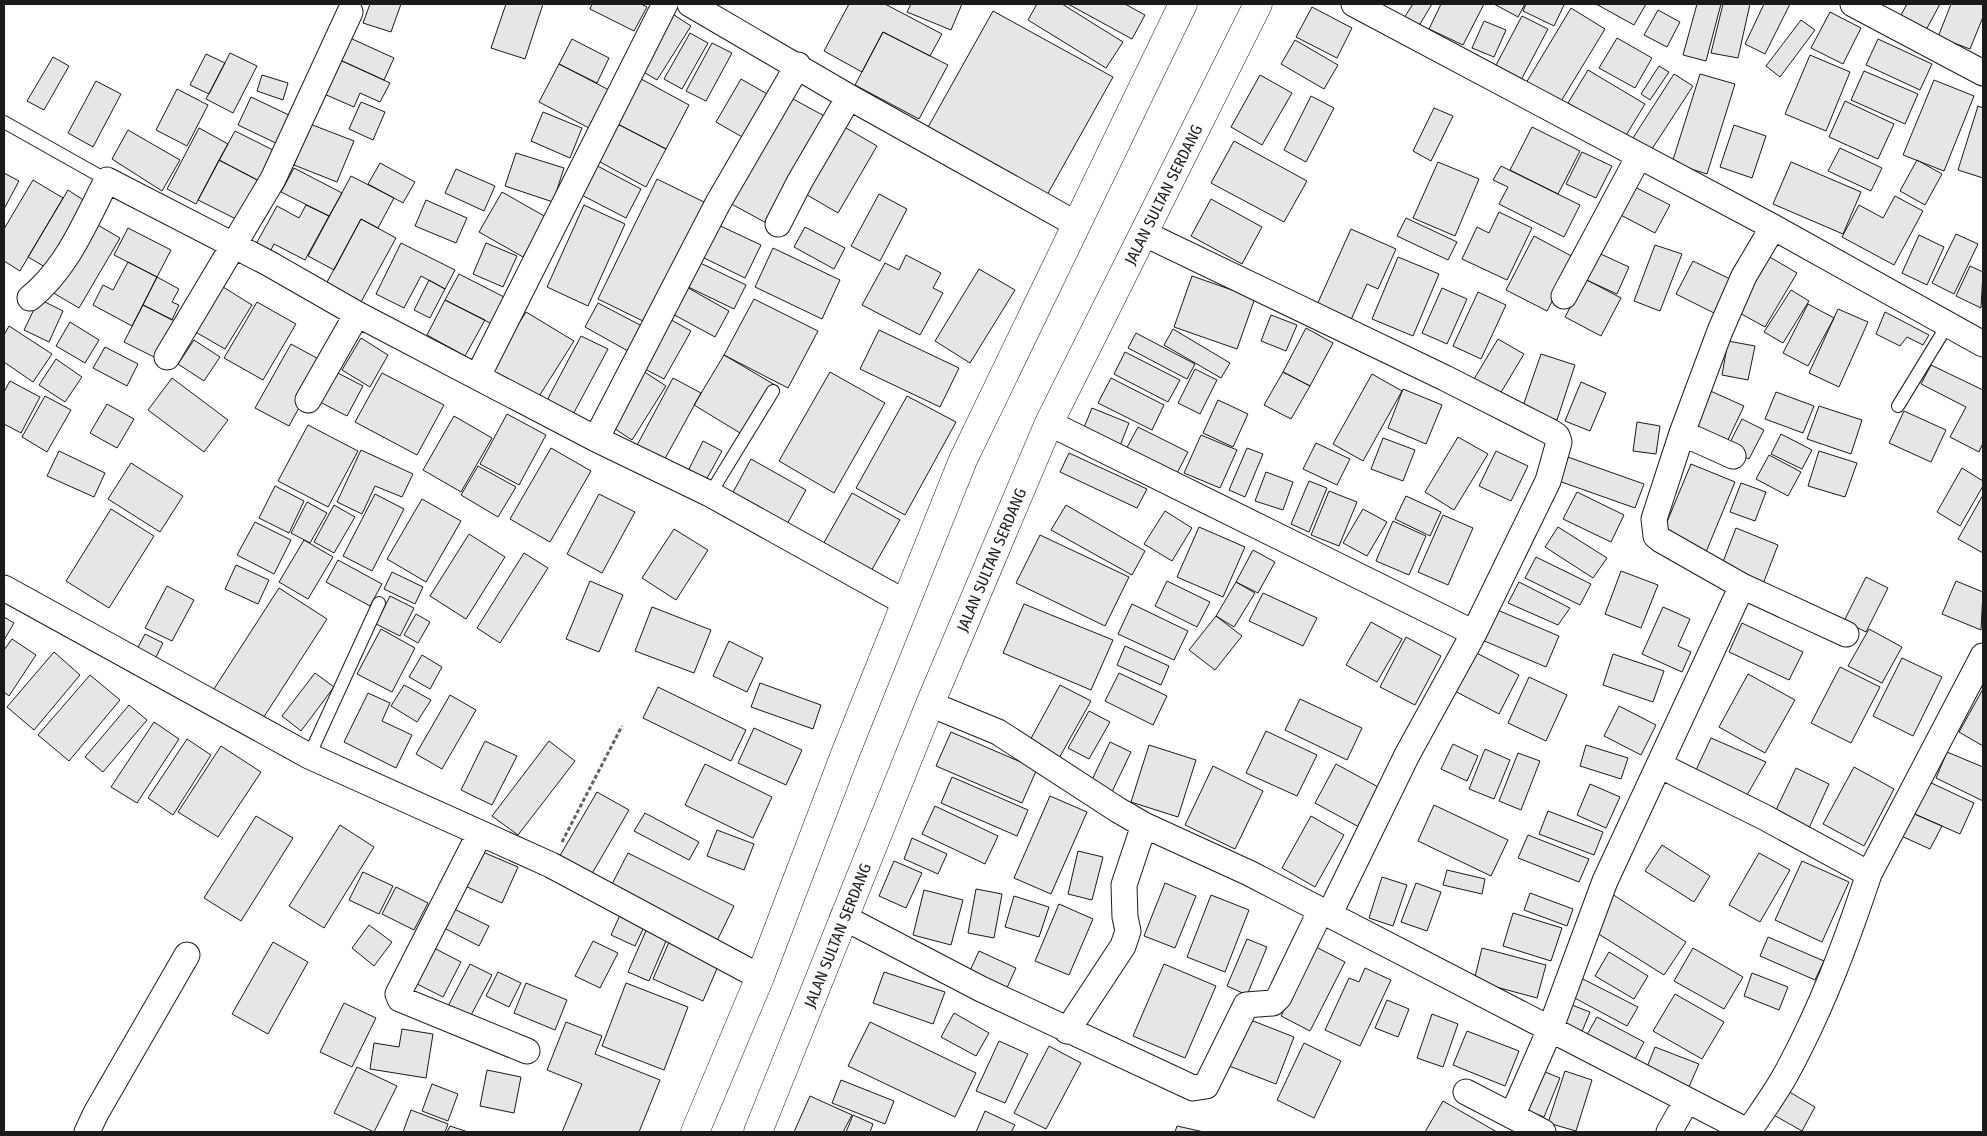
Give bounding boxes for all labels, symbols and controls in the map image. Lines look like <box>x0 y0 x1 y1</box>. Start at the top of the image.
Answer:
street label: JALAN SULTAN SERDANG <box>1120 121 1206 267</box>
street label: JALAN SULTAN SERDANG <box>952 485 1030 634</box>
street label: JALAN SULTAN SERDANG <box>800 860 875 1010</box>

